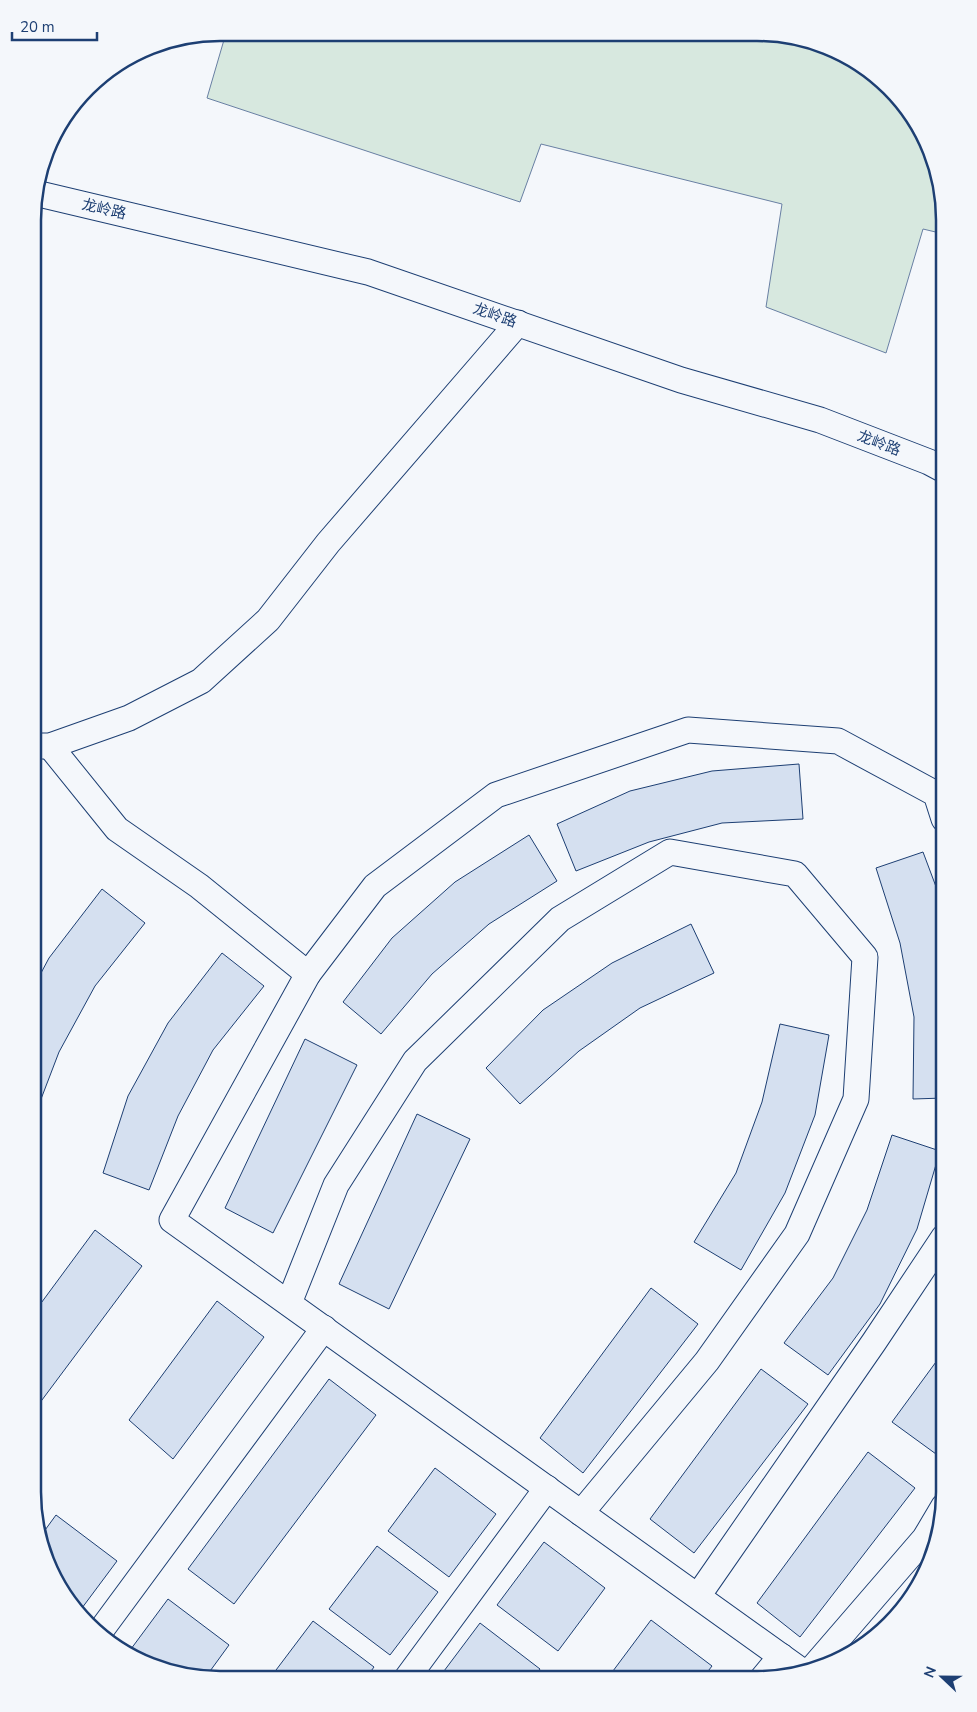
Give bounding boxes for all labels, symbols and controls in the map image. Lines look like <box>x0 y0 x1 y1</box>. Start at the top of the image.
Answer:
scale bar <box>12 10 98 42</box>
text: 20 m <box>20 17 55 37</box>
street label: 龙岭路 <box>80 194 128 224</box>
street label: 龙岭路 <box>470 298 520 332</box>
street label: 龙岭路 <box>854 426 904 460</box>
north arrow <box>917 1652 967 1702</box>
text: N <box>920 1664 941 1681</box>

